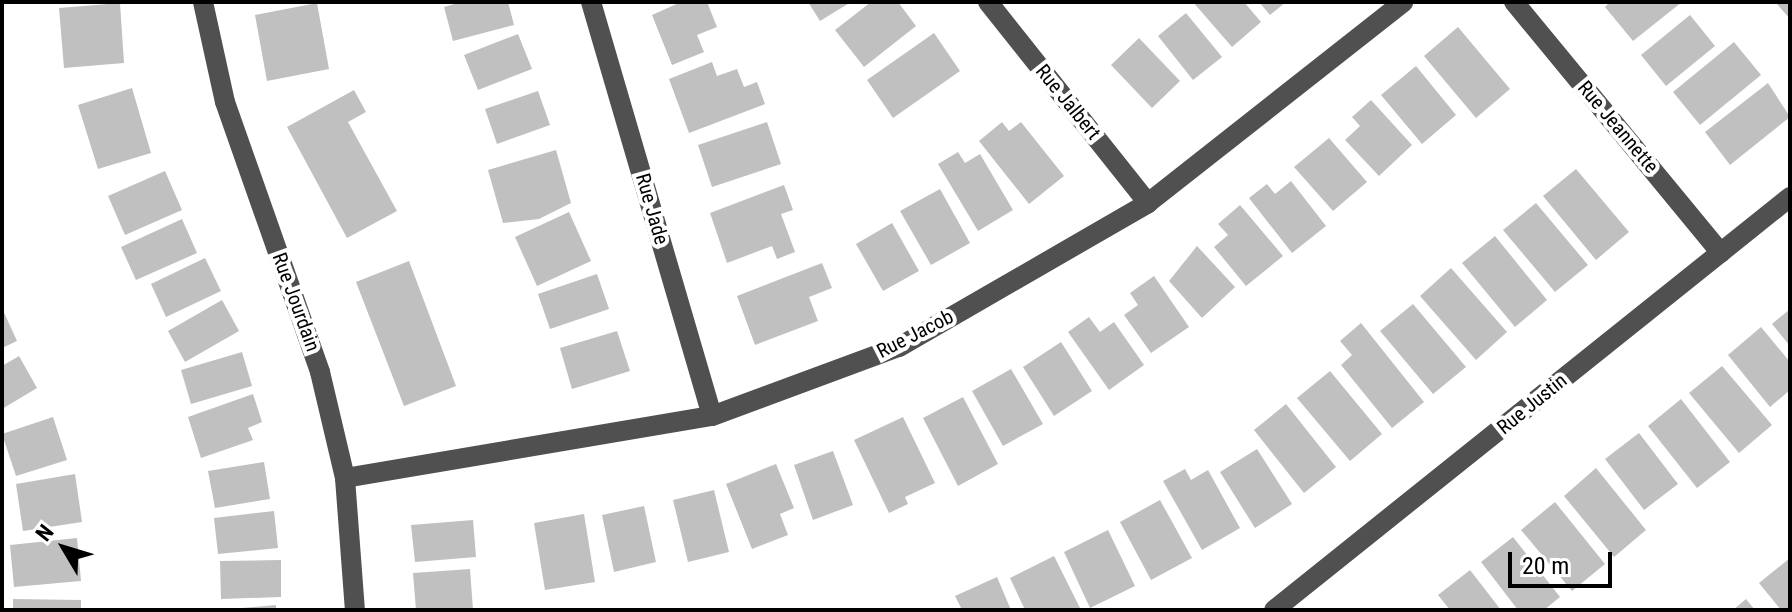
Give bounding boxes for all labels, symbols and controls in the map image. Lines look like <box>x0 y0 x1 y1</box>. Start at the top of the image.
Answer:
street label: Rue Jalbert <box>1030 60 1106 144</box>
street label: Rue Jeannette <box>1573 76 1663 178</box>
street label: Rue Jade <box>630 171 674 247</box>
street label: Rue Jourdain <box>267 249 325 355</box>
street label: Rue Jacob <box>873 305 957 363</box>
street label: Rue Justin <box>1492 369 1572 439</box>
north arrow <box>24 508 104 588</box>
text: N <box>31 520 59 546</box>
scale bar <box>1512 536 1616 586</box>
text: 20 m <box>1522 552 1569 580</box>

